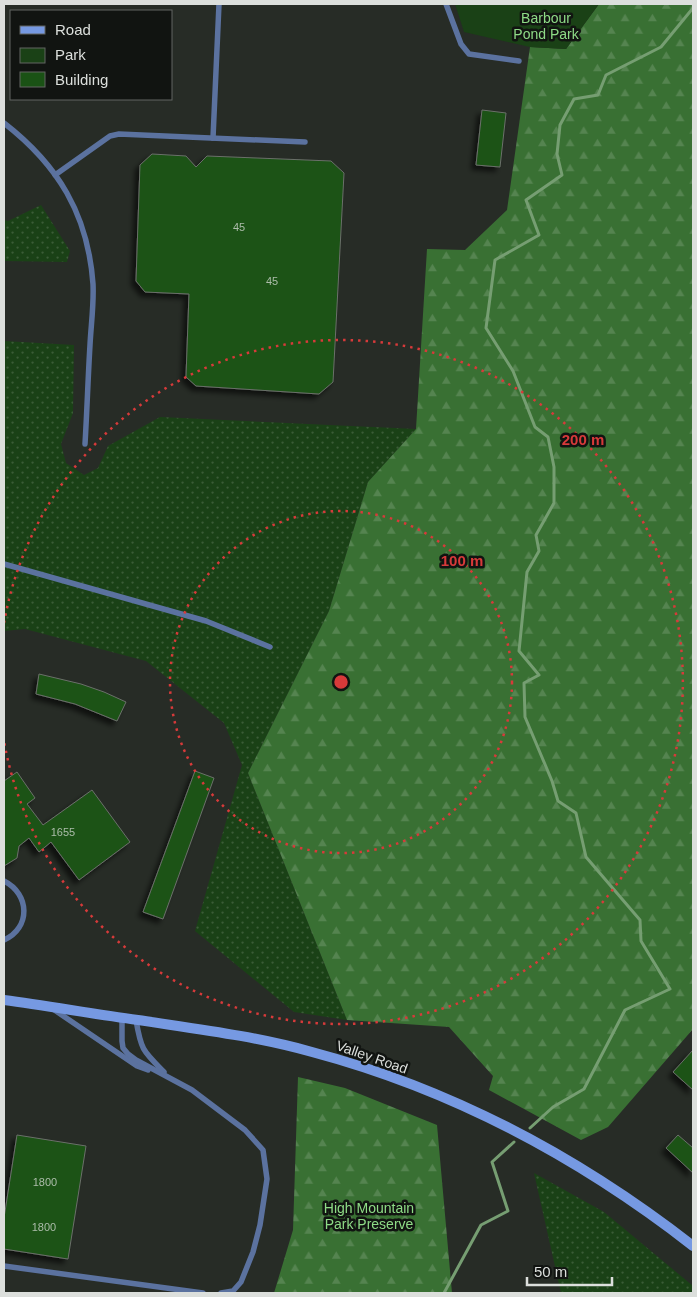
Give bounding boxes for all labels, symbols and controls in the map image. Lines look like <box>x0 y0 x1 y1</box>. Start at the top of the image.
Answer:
legend <box>10 10 172 100</box>
park label: Barbour Pond Park <box>513 10 580 42</box>
text: Road <box>55 21 91 38</box>
text: Park <box>55 46 86 63</box>
text: Building <box>55 71 108 88</box>
house number: 45 <box>233 221 245 233</box>
house number: 45 <box>266 275 278 287</box>
text: 200 m <box>562 431 604 448</box>
text: 100 m <box>441 552 483 569</box>
centre of rings <box>332 673 350 691</box>
house number: 1655 <box>51 826 75 838</box>
street label: Valley Road <box>334 1037 410 1077</box>
house number: 1800 <box>33 1176 57 1188</box>
park label: High Mountain Park Preserve <box>324 1200 414 1232</box>
house number: 1800 <box>32 1221 56 1233</box>
scale bar <box>527 1254 612 1286</box>
text: 50 m <box>534 1263 567 1280</box>

